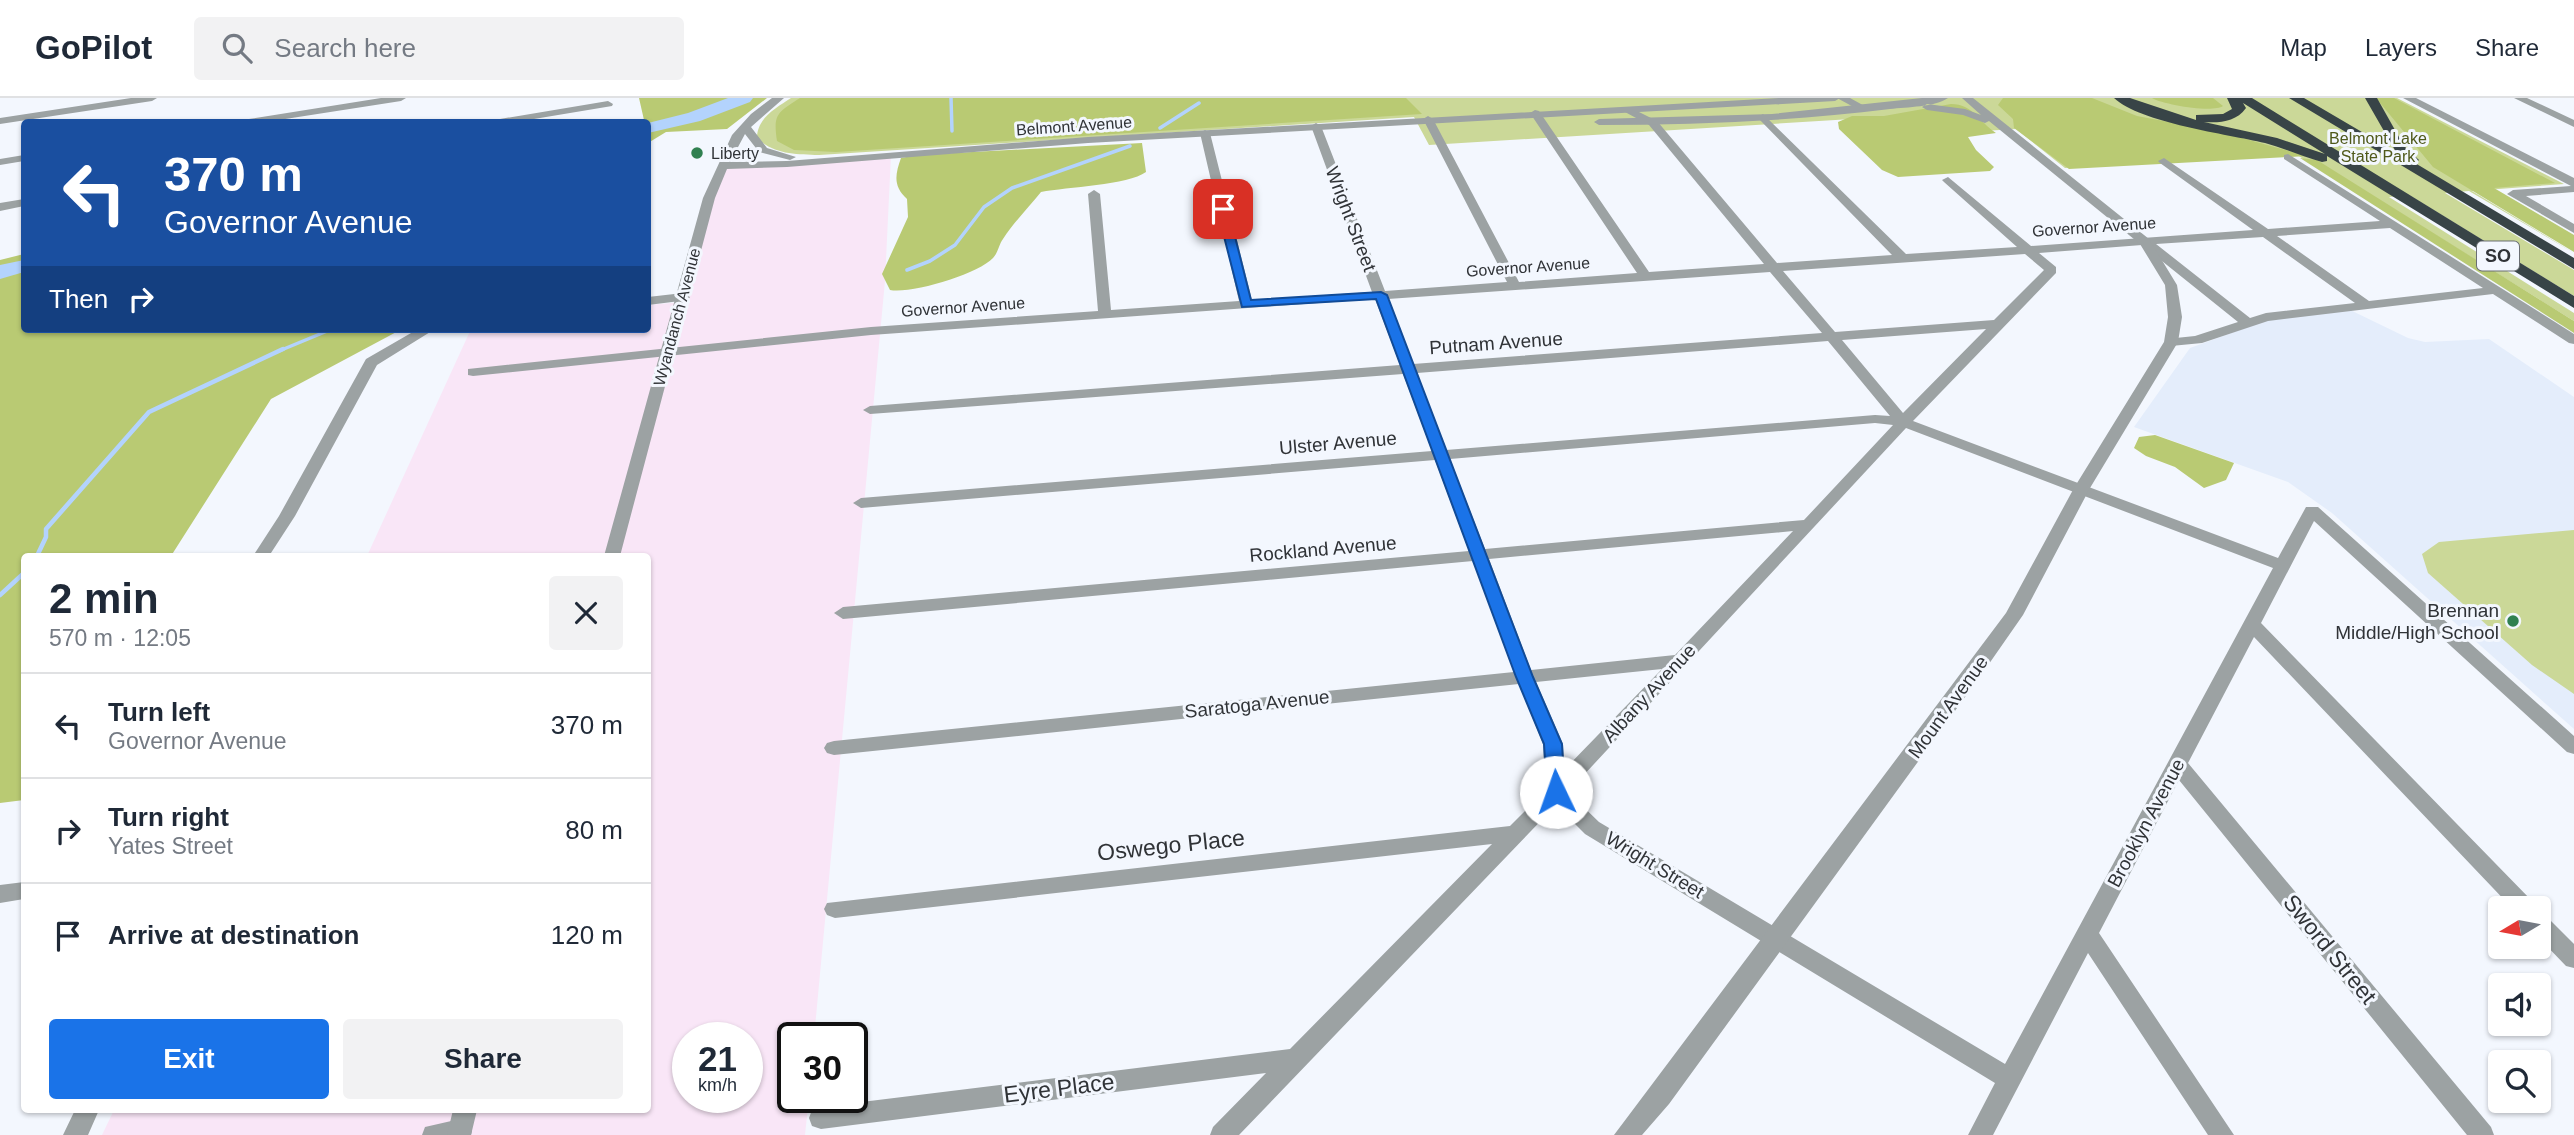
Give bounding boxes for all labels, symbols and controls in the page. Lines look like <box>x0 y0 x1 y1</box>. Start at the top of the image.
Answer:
search box <box>194 17 684 80</box>
text: GoPilot <box>35 29 152 66</box>
icon: search <box>218 29 256 67</box>
text: Search here <box>274 33 416 63</box>
text: Map <box>2280 34 2327 61</box>
text: Layers <box>2365 34 2437 61</box>
text: Share <box>2475 34 2539 61</box>
street label: Belmont Avenue <box>1015 113 1133 139</box>
park label: Belmont Lake State Park <box>2329 130 2427 165</box>
marker: Liberty <box>689 145 705 161</box>
place label: Liberty <box>711 145 759 162</box>
icon: left <box>49 147 140 238</box>
text: 370 m <box>164 147 303 201</box>
street label: Wright Street <box>1321 164 1381 275</box>
pin <box>1193 179 1253 239</box>
icon: arrive <box>1204 190 1242 228</box>
text: Governor Avenue <box>164 204 412 240</box>
street label: Governor Avenue <box>2031 214 2157 240</box>
road number: SO <box>2477 242 2519 271</box>
street label: Wyandanch Avenue <box>650 246 704 388</box>
street label: Governor Avenue <box>1465 254 1591 280</box>
icon: right <box>122 280 160 318</box>
text: Then <box>49 284 108 314</box>
street label: Governor Avenue <box>900 294 1026 320</box>
street label: Putnam Avenue <box>1429 328 1563 358</box>
street label: Ulster Avenue <box>1278 427 1398 459</box>
street label: Rockland Avenue <box>1249 532 1397 566</box>
text: 2 min <box>49 575 159 622</box>
button: close <box>549 576 623 650</box>
place label: Brennan Middle/High School <box>2335 600 2499 643</box>
marker: Brennan Middle/High School <box>2505 613 2521 629</box>
text: 570 m · 12:05 <box>49 625 191 651</box>
street label: Albany Avenue <box>1598 640 1700 746</box>
street label: Mount Avenue <box>1904 652 1992 762</box>
street label: Saratoga Avenue <box>1184 686 1330 722</box>
text: Turn left <box>108 697 210 727</box>
icon: left <box>49 707 87 745</box>
text: 370 m <box>551 710 623 740</box>
text: Governor Avenue <box>108 728 287 754</box>
position arrow <box>1519 755 1593 829</box>
street label: Brooklyn Avenue <box>2103 755 2189 891</box>
text: Turn right <box>108 802 229 832</box>
icon: right <box>49 812 87 850</box>
text: 80 m <box>565 815 623 845</box>
street label: Oswego Place <box>1096 824 1246 866</box>
street label: Wright Street <box>1602 828 1708 903</box>
text: Yates Street <box>108 833 233 859</box>
street label: Sword Street <box>2278 889 2382 1009</box>
north arrow <box>2488 896 2552 959</box>
map controls <box>2488 896 2551 1113</box>
icon: arrive <box>49 917 87 955</box>
text: Arrive at destination <box>108 920 359 950</box>
text: 120 m <box>551 920 623 950</box>
button: sound <box>2488 973 2551 1036</box>
button: Exit <box>49 1019 329 1099</box>
button: Share <box>343 1019 623 1099</box>
speed limit sign: 30 <box>777 1022 868 1113</box>
text: 21 <box>698 1039 737 1078</box>
button: search <box>2488 1050 2551 1113</box>
street label: Eyre Place <box>1002 1068 1116 1108</box>
text: km/h <box>698 1075 737 1095</box>

